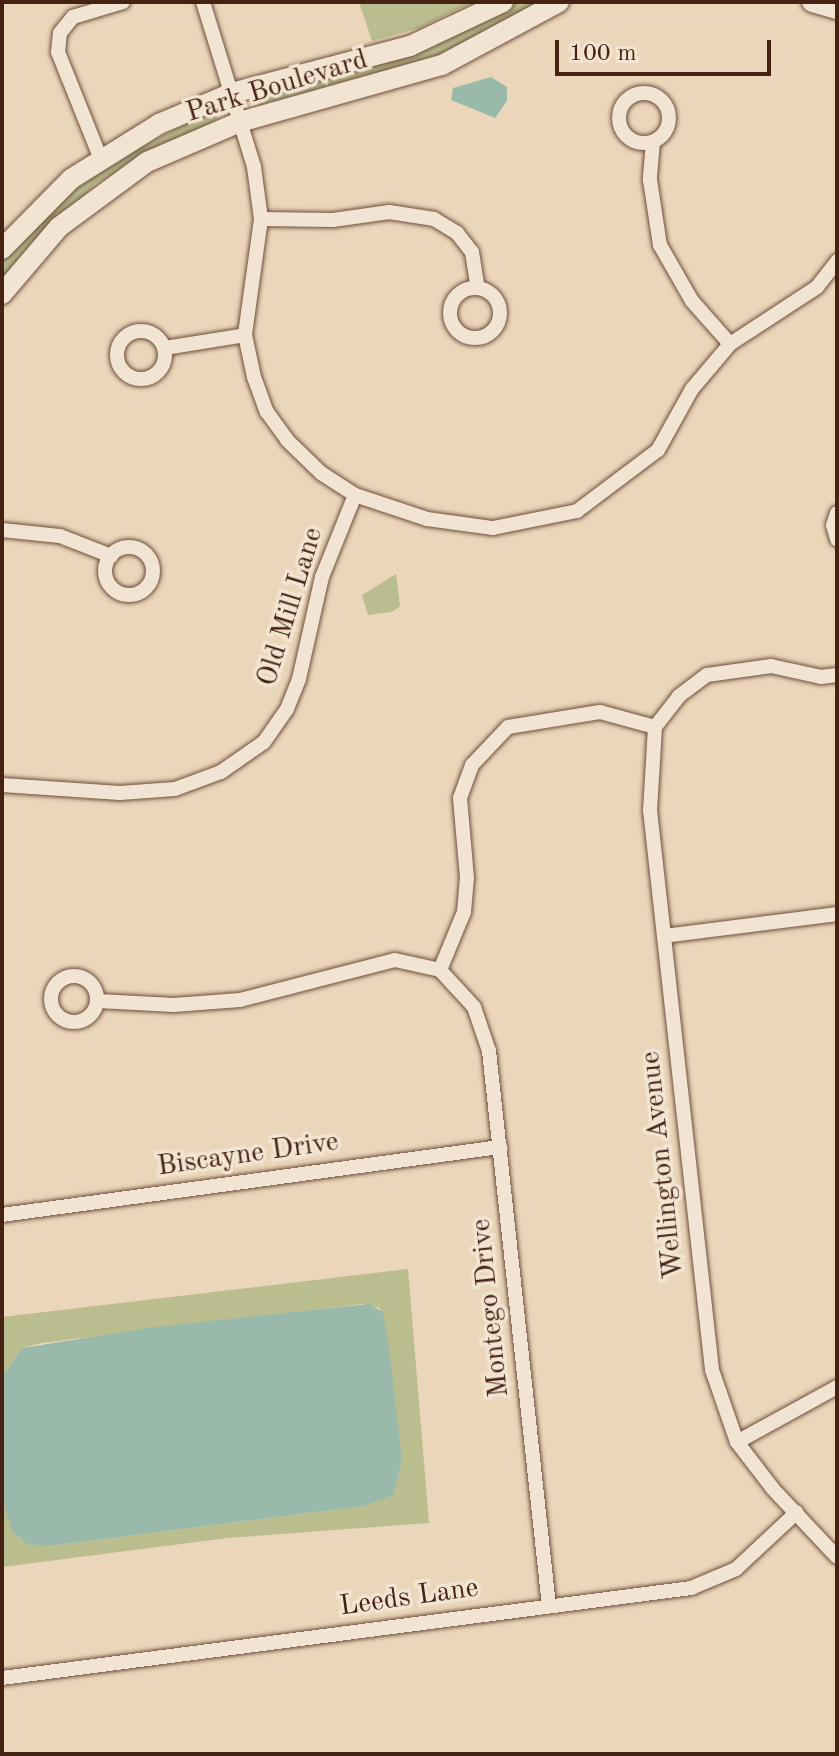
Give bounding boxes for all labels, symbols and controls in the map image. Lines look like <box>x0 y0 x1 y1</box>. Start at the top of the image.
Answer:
scale bar <box>559 24 775 74</box>
text: 100 m <box>569 42 637 66</box>
street label: Park Boulevard <box>182 43 372 131</box>
street label: Old Mill Lane <box>251 524 331 690</box>
street label: Wellington Avenue <box>634 1050 692 1280</box>
street label: Biscayne Drive <box>155 1126 341 1184</box>
street label: Montego Drive <box>465 1217 517 1399</box>
street label: Leeds Lane <box>337 1572 481 1624</box>

